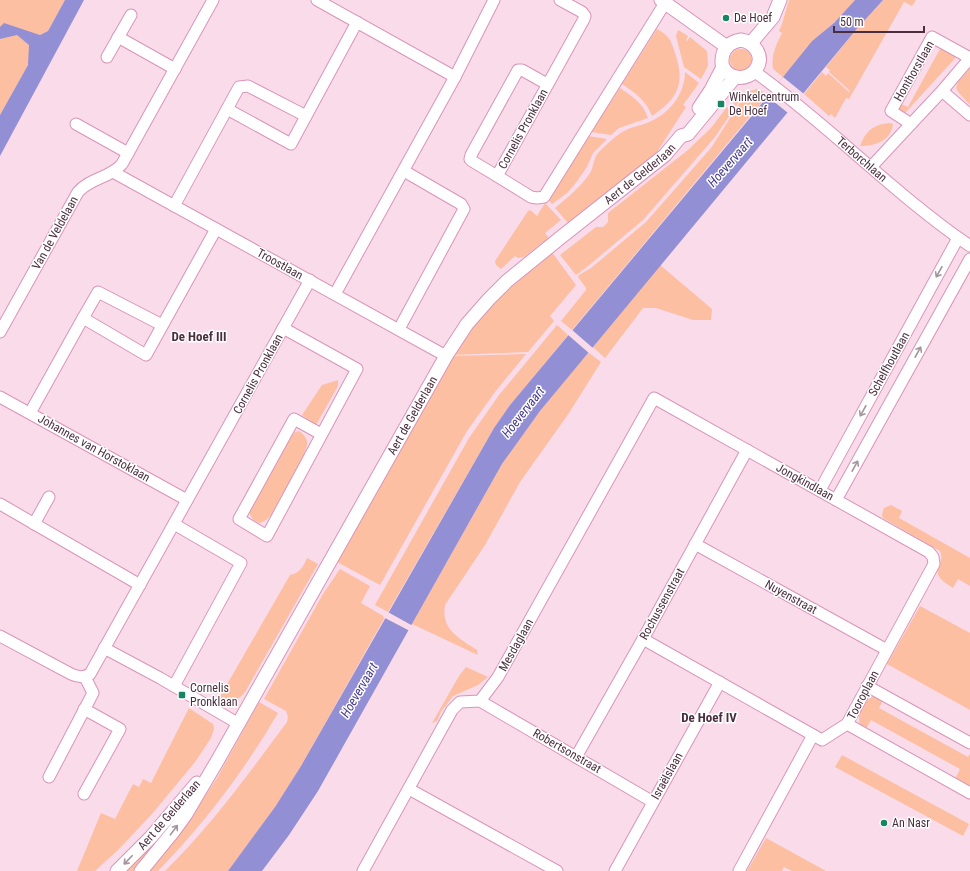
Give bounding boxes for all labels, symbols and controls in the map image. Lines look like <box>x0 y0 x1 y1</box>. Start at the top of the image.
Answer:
scale bar <box>834 8 924 34</box>
place label: De Hoef <box>734 11 772 25</box>
marker: De Hoef <box>721 13 731 23</box>
text: 50 m <box>840 15 864 29</box>
street label: Honthorstlaan <box>891 38 937 104</box>
street label: Cornelis Pronklaan <box>495 86 551 171</box>
place label: Winkelcentrum De Hoef <box>729 90 799 118</box>
marker: Winkelcentrum De Hoef <box>716 99 726 109</box>
water label: Hoevervaart <box>705 134 756 190</box>
street label: Terborchlaan <box>834 134 890 185</box>
street label: Aert de Gelderlaan <box>601 141 679 207</box>
street label: Van de Veldelaan <box>29 194 81 272</box>
street label: Troostlaan <box>255 246 306 282</box>
one-way arrow <box>935 266 943 278</box>
district label: De Hoef III <box>171 329 227 344</box>
street label: Schelfhoutlaan <box>866 329 912 398</box>
street label: Cornelis Pronklaan <box>230 331 286 416</box>
one-way arrow <box>915 346 923 358</box>
street label: Aert de Gelderlaan <box>385 374 440 457</box>
water label: Hoevervaart <box>498 383 548 440</box>
one-way arrow <box>859 405 867 417</box>
street label: Johannes van Horstoklaan <box>36 411 153 485</box>
street label: Jongkindlaan <box>774 460 836 504</box>
one-way arrow <box>852 460 860 472</box>
street label: Rochussenstraat <box>637 565 688 642</box>
street label: Nuyenstraat <box>763 577 820 617</box>
street label: Mesdaglaan <box>496 616 536 674</box>
water label: Hoevervaart <box>337 660 381 720</box>
street label: Tooroplaan <box>844 668 882 722</box>
place label: Cornelis Pronklaan <box>190 681 238 709</box>
marker: Cornelis Pronklaan <box>177 690 187 700</box>
district label: De Hoef IV <box>681 710 737 725</box>
street label: Robertsonstraat <box>530 726 604 776</box>
street label: Israëlslaan <box>648 750 686 802</box>
street label: Aert de Gelderlaan <box>135 777 203 853</box>
place label: An Nasr <box>892 816 930 830</box>
marker: An Nasr <box>879 818 889 828</box>
one-way arrow <box>170 824 178 835</box>
one-way arrow <box>123 855 133 865</box>

